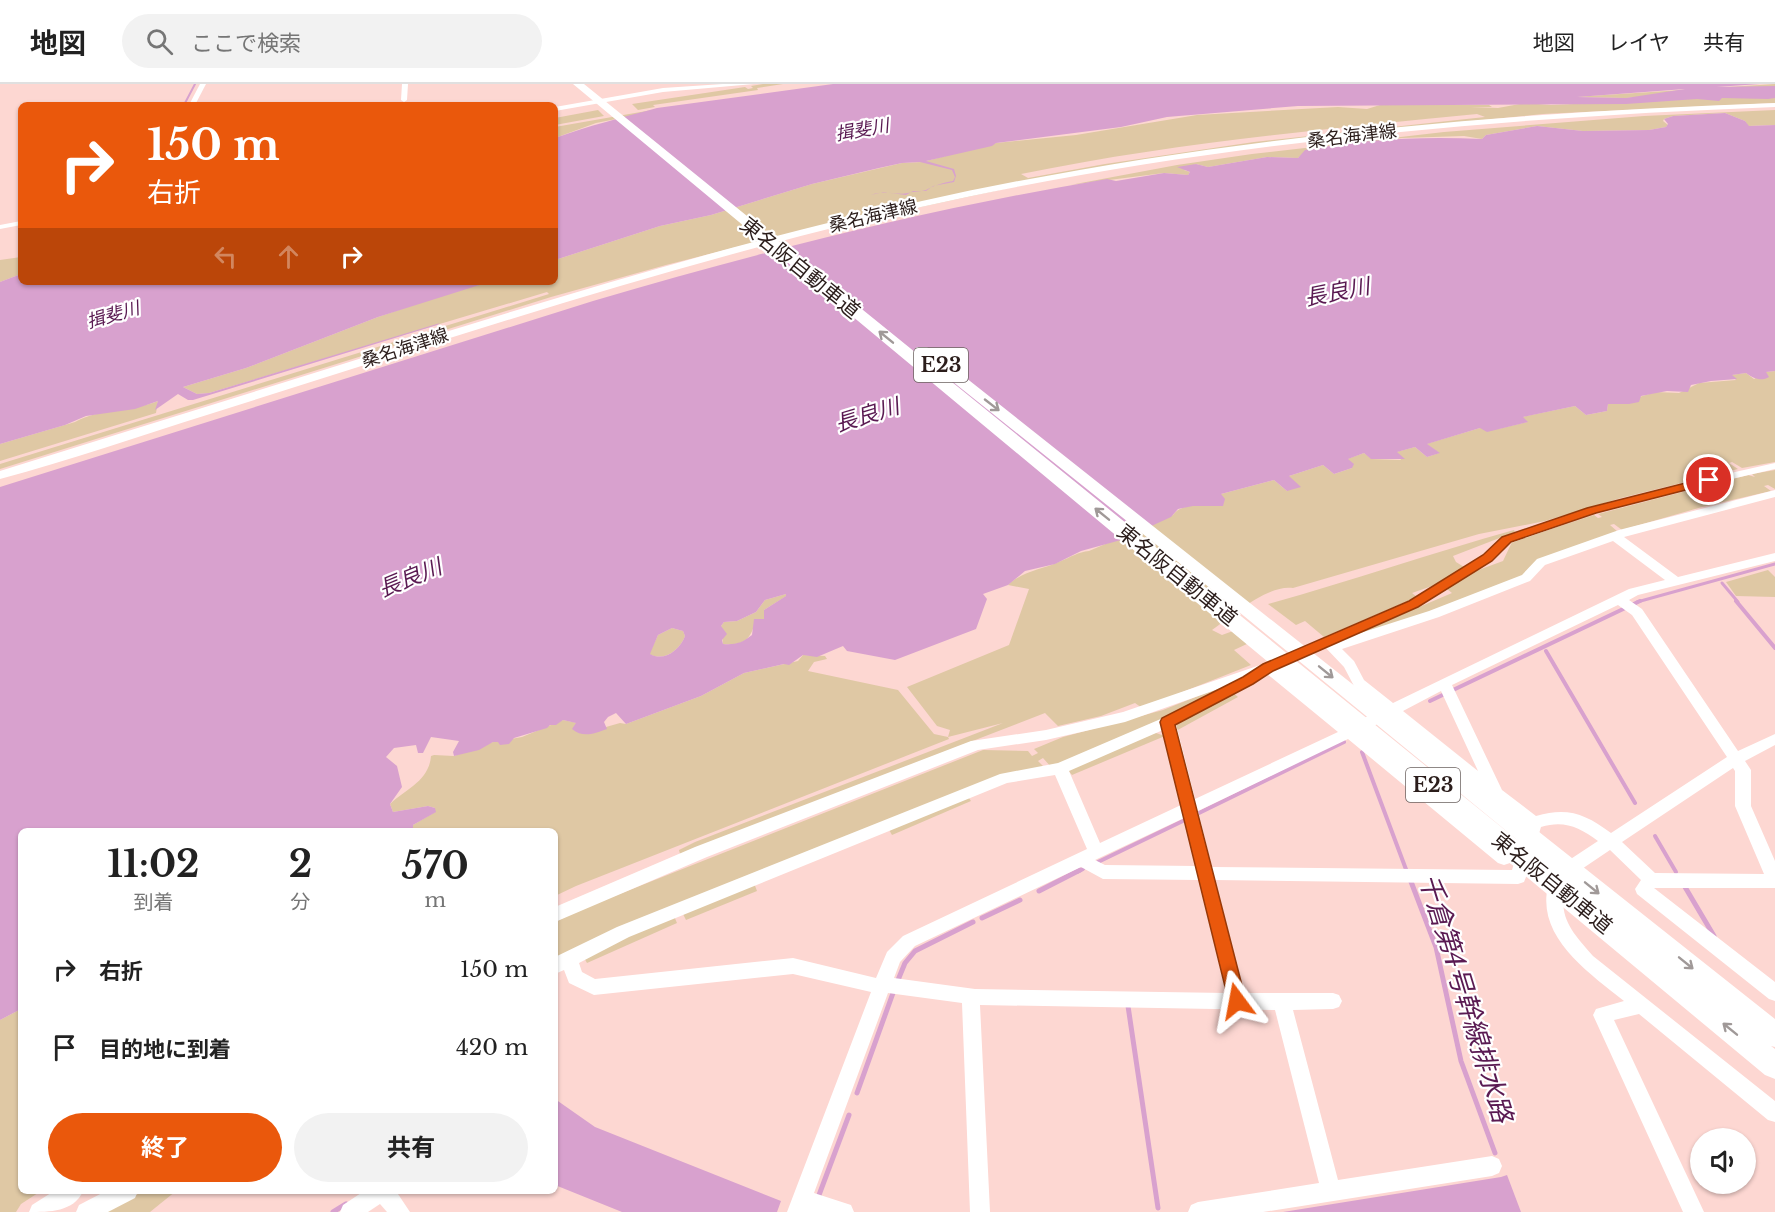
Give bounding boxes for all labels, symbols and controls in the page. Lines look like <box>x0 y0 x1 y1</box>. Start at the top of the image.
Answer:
search box <box>122 14 542 68</box>
icon: search <box>143 25 176 58</box>
text: 地図 <box>30 26 86 61</box>
text: ここで検索 <box>191 30 301 57</box>
text: 地図 <box>1533 30 1575 56</box>
text: レイヤ <box>1608 30 1670 56</box>
text: 共有 <box>1703 30 1745 56</box>
water label: 揖斐川 <box>834 114 892 146</box>
text: 150 m <box>147 119 280 171</box>
street label: 桑名海津線 <box>1306 120 1398 152</box>
icon: right <box>48 126 126 204</box>
text: 右折 <box>147 176 201 209</box>
street label: 桑名海津線 <box>827 195 919 237</box>
street label: 東名阪自動車道 <box>735 212 865 324</box>
icon: left <box>209 240 242 273</box>
icon: ahead <box>272 240 305 273</box>
icon: right <box>335 240 368 273</box>
water label: 長良川 <box>1302 272 1374 312</box>
water label: 揖斐川 <box>84 296 144 333</box>
street label: 桑名海津線 <box>359 324 451 372</box>
one-way arrow <box>878 331 894 344</box>
road number: E23 <box>914 348 968 382</box>
water label: 長良川 <box>831 392 904 438</box>
one-way arrow <box>984 398 999 412</box>
pin <box>1683 454 1734 505</box>
icon: arrive <box>1692 463 1725 496</box>
one-way arrow <box>1094 507 1110 520</box>
street label: 東名阪自動車道 <box>1112 519 1242 631</box>
water label: 長良川 <box>374 552 448 603</box>
one-way arrow <box>1318 666 1334 679</box>
road number: E23 <box>1406 768 1460 802</box>
street label: 東名阪自動車道 <box>1487 827 1617 939</box>
text: 11:02 <box>107 842 200 887</box>
text: 2 <box>289 842 312 887</box>
text: 570 <box>402 844 469 889</box>
water label: 千倉第4号幹線排水路 <box>1412 870 1520 1128</box>
one-way arrow <box>1584 881 1600 894</box>
text: m <box>424 888 446 912</box>
text: 到着 <box>133 890 173 914</box>
text: 分 <box>291 890 311 914</box>
icon: right <box>48 953 81 986</box>
text: 150 m <box>460 956 528 983</box>
one-way arrow <box>1678 957 1694 970</box>
text: 右折 <box>99 958 143 985</box>
position arrow <box>1205 969 1269 1033</box>
one-way arrow <box>1722 1023 1738 1036</box>
icon: arrive <box>48 1031 81 1064</box>
text: 420 m <box>456 1034 528 1061</box>
text: 目的地に到着 <box>99 1036 231 1063</box>
button: 終了 <box>48 1113 282 1182</box>
button: 共有 <box>294 1113 528 1182</box>
map controls <box>1690 1128 1756 1194</box>
button: sound <box>1690 1128 1756 1194</box>

